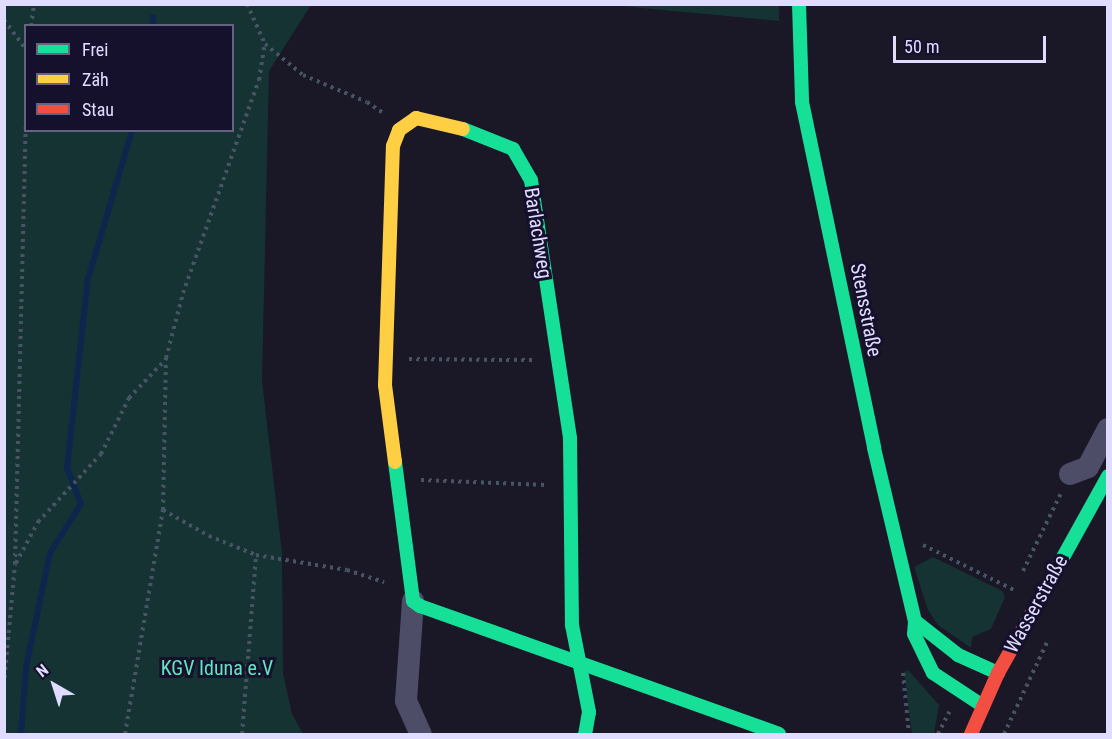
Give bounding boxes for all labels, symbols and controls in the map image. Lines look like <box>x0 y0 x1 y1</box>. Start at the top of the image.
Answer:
legend <box>24 24 234 132</box>
scale bar <box>896 24 1049 62</box>
text: 50 m <box>904 36 939 57</box>
text: Frei <box>82 39 108 60</box>
text: Zäh <box>82 69 109 90</box>
text: Stau <box>82 99 114 120</box>
street label: Barlachweg <box>519 186 557 280</box>
street label: Stensstraße <box>845 261 887 359</box>
street label: Wasserstraße <box>999 551 1073 657</box>
north arrow <box>24 655 84 715</box>
park label: KGV Iduna e.V <box>161 656 273 680</box>
text: N <box>33 660 52 681</box>

